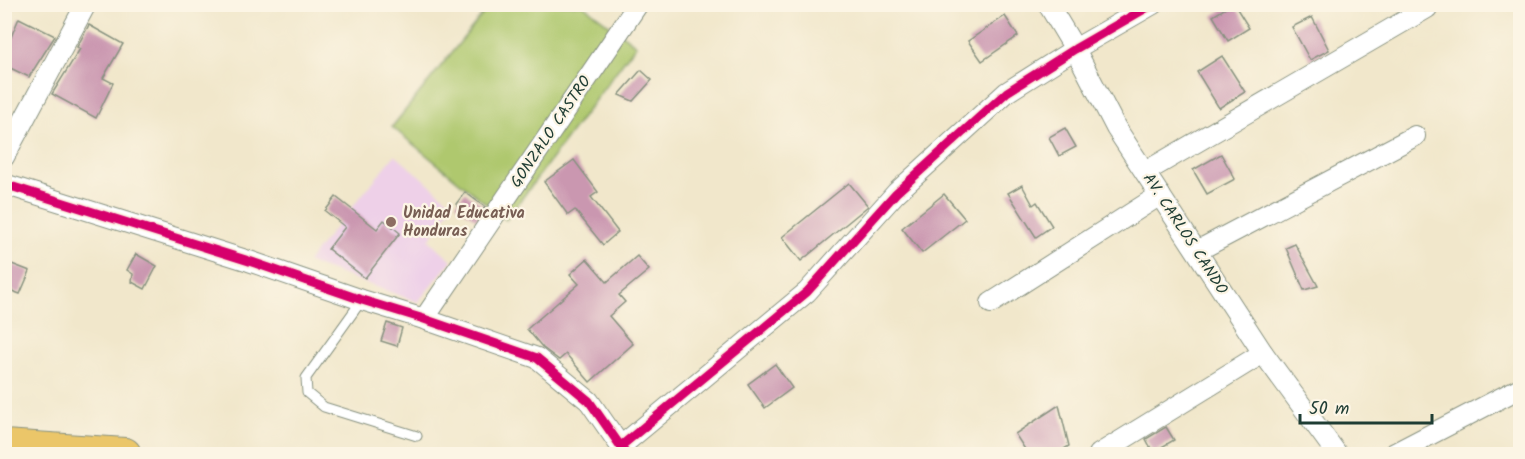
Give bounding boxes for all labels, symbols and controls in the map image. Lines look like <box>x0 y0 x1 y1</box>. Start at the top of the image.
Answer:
street label: GONZALO CASTRO <box>504 71 598 193</box>
street label: AV. CARLOS CANDO <box>1136 168 1234 300</box>
place label: Unidad Educativa Honduras <box>403 201 525 244</box>
marker: Unidad Educativa Honduras <box>384 215 398 229</box>
scale bar <box>1300 387 1432 425</box>
text: 50 m <box>1309 395 1349 424</box>

